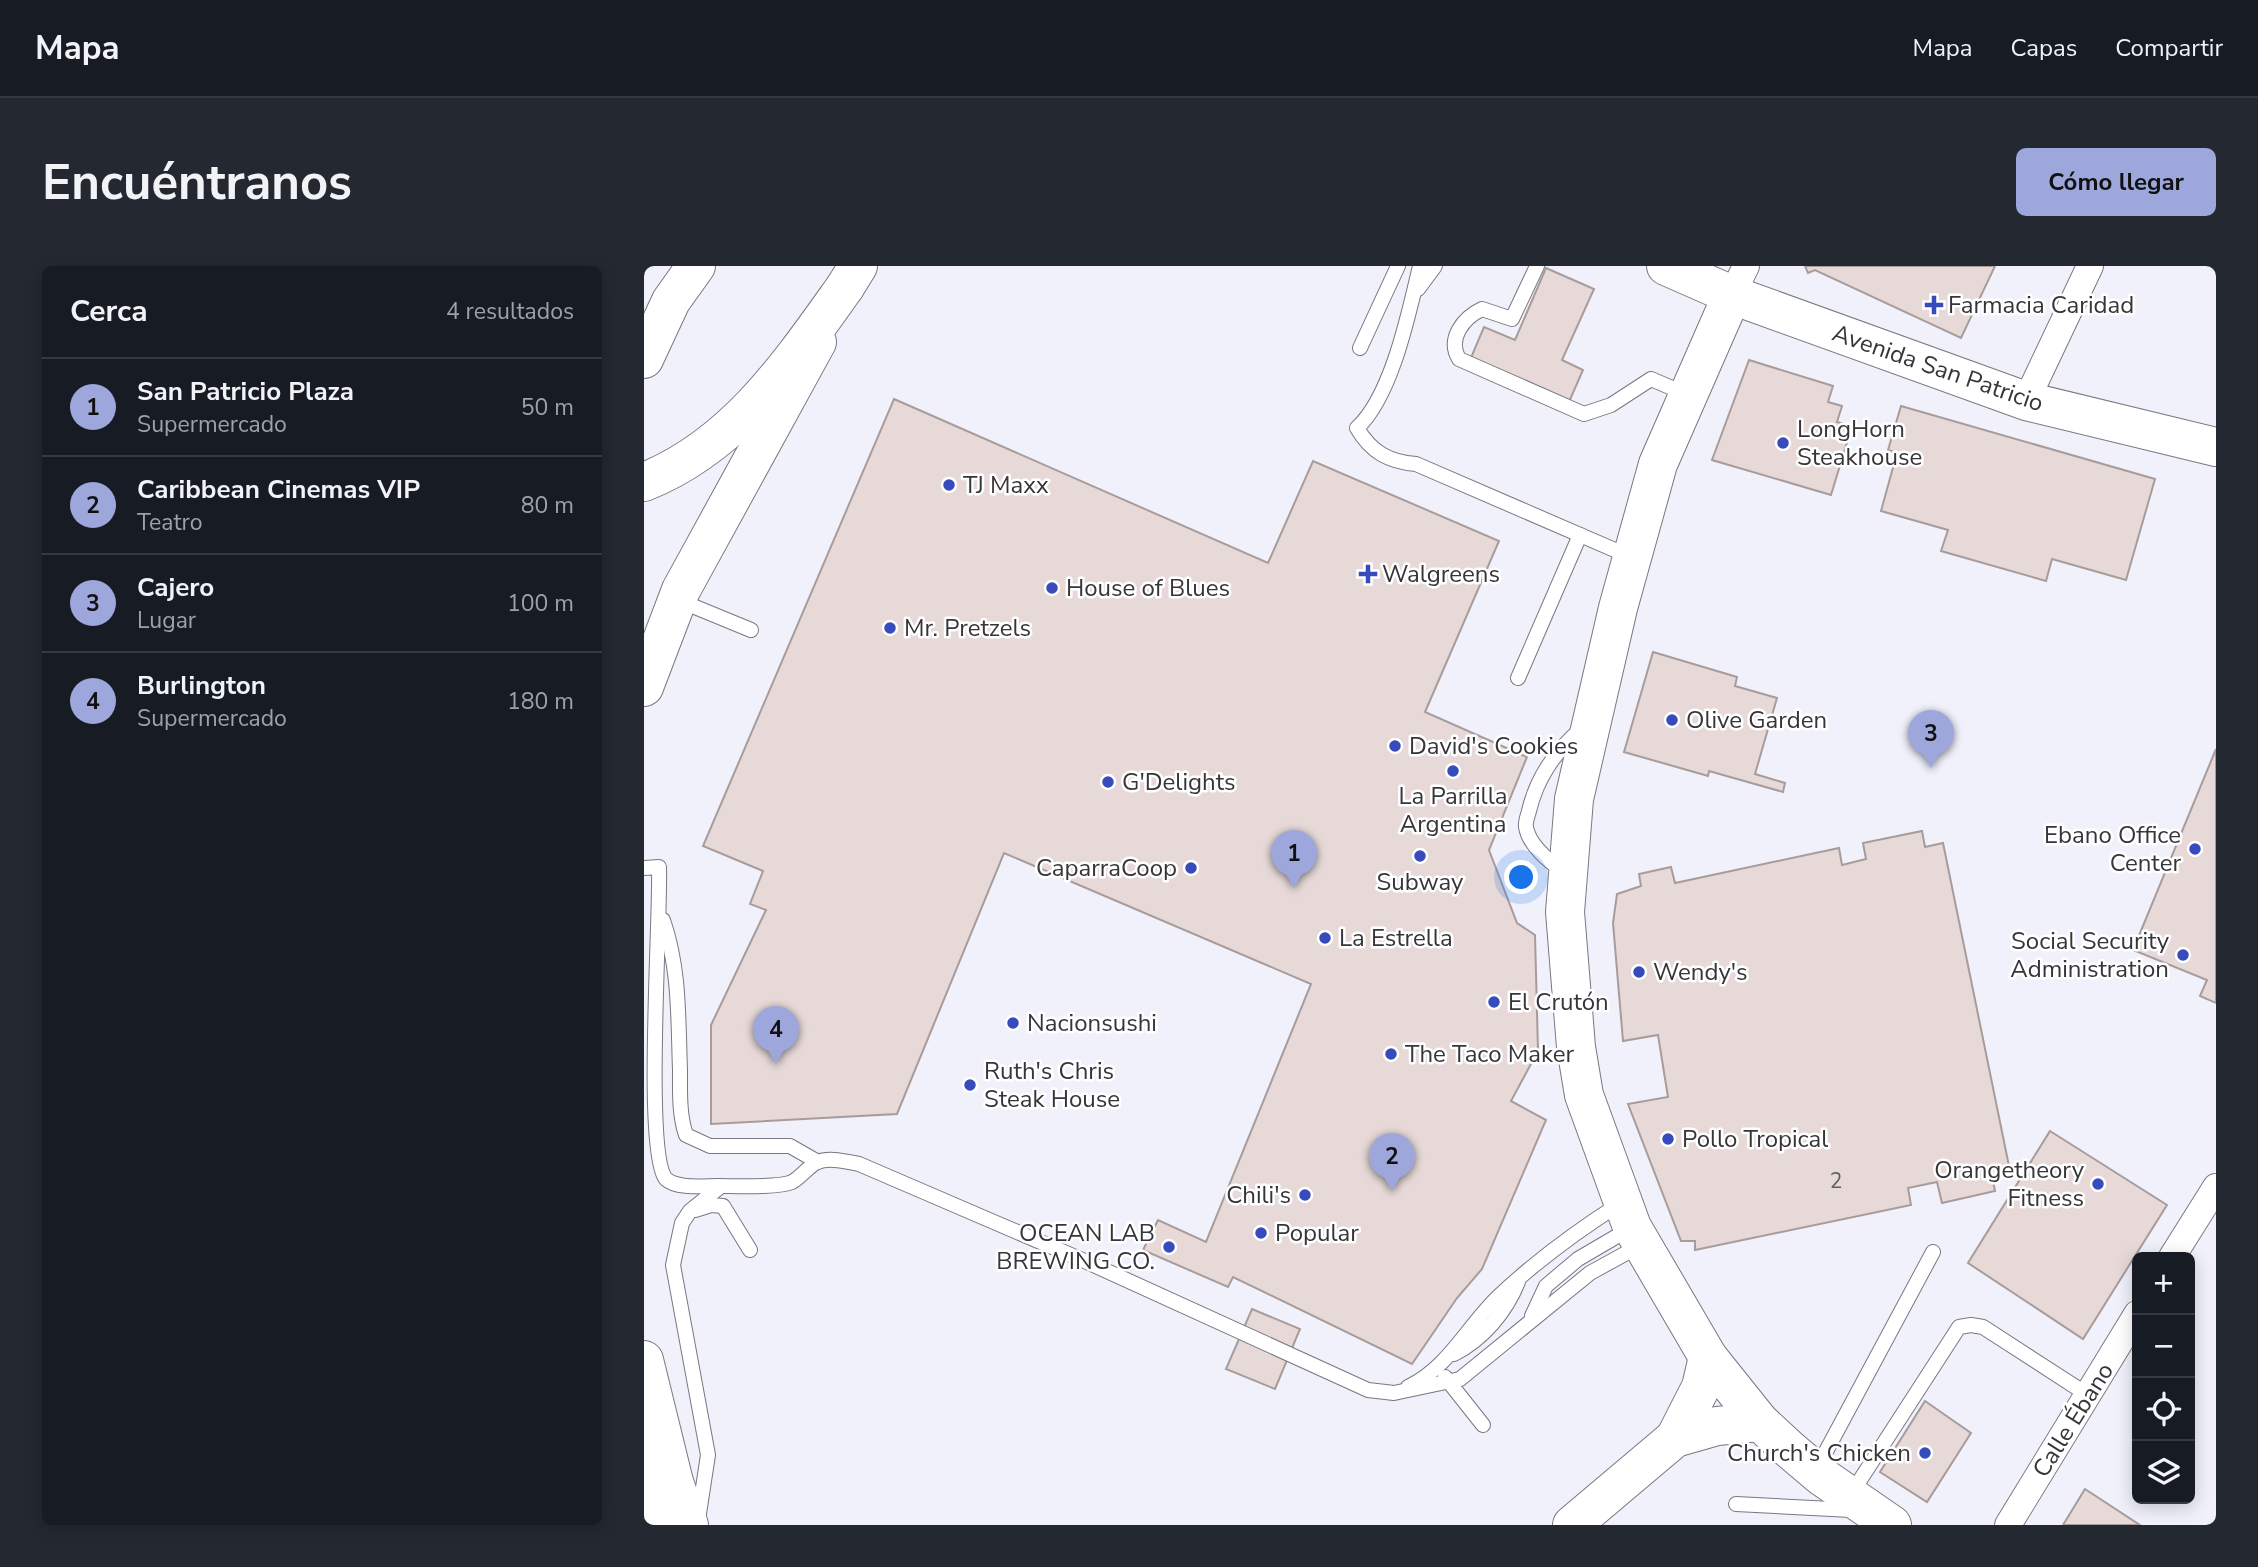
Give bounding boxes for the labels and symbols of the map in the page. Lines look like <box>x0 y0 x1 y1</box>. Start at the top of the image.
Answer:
place label: Farmacia Caridad <box>1948 289 2134 321</box>
marker: Farmacia Caridad <box>1926 297 1942 313</box>
street label: Avenida San Patricio <box>1828 317 2048 419</box>
place label: LongHorn Steakhouse <box>1797 413 1922 473</box>
marker: LongHorn Steakhouse <box>1775 435 1791 451</box>
place label: TJ Maxx <box>963 469 1049 501</box>
marker: TJ Maxx <box>941 477 957 493</box>
place label: Walgreens <box>1382 558 1500 590</box>
marker: Walgreens <box>1360 566 1376 582</box>
place label: House of Blues <box>1066 572 1230 604</box>
marker: House of Blues <box>1044 580 1060 596</box>
place label: Mr. Pretzels <box>904 612 1031 644</box>
marker: Mr. Pretzels <box>882 620 898 636</box>
place label: Olive Garden <box>1686 704 1827 736</box>
pin: 3 <box>1908 710 1954 768</box>
marker: Olive Garden <box>1664 712 1680 728</box>
place label: David's Cookies <box>1409 730 1578 762</box>
marker: David's Cookies <box>1387 738 1403 754</box>
marker: La Parrilla Argentina <box>1445 763 1461 779</box>
place label: G'Delights <box>1122 766 1236 798</box>
marker: G'Delights <box>1100 774 1116 790</box>
place label: La Parrilla Argentina <box>1399 780 1507 840</box>
place label: Ebano Office Center <box>2044 819 2181 879</box>
pin: 1 <box>1271 830 1317 888</box>
marker: Ebano Office Center <box>2187 841 2203 857</box>
marker: Subway <box>1412 848 1428 864</box>
place label: CaparraCoop <box>1036 852 1177 884</box>
marker: CaparraCoop <box>1183 860 1199 876</box>
your location <box>1504 860 1538 894</box>
place label: Subway <box>1377 866 1464 898</box>
place label: La Estrella <box>1339 922 1453 954</box>
place label: Social Security Administration <box>2010 925 2170 985</box>
marker: La Estrella <box>1317 930 1333 946</box>
marker: Social Security Administration <box>2175 947 2191 963</box>
place label: Wendy's <box>1653 956 1748 988</box>
marker: Wendy's <box>1631 964 1647 980</box>
place label: El Crutón <box>1508 986 1609 1018</box>
marker: El Crutón <box>1486 994 1502 1010</box>
pin: 4 <box>753 1006 799 1064</box>
place label: Nacionsushi <box>1027 1007 1157 1039</box>
marker: Nacionsushi <box>1005 1015 1021 1031</box>
place label: The Taco Maker <box>1405 1038 1574 1070</box>
marker: The Taco Maker <box>1383 1046 1399 1062</box>
place label: Ruth's Chris Steak House <box>984 1055 1120 1115</box>
marker: Ruth's Chris Steak House <box>962 1077 978 1093</box>
place label: Pollo Tropical <box>1682 1123 1828 1155</box>
marker: Pollo Tropical <box>1660 1131 1676 1147</box>
pin: 2 <box>1369 1133 1415 1191</box>
place label: Orangetheory Fitness <box>1934 1154 2085 1214</box>
house number: 2 <box>1830 1167 1842 1195</box>
marker: Orangetheory Fitness <box>2090 1176 2106 1192</box>
place label: Chili's <box>1226 1179 1291 1211</box>
marker: Chili's <box>1297 1187 1313 1203</box>
place label: OCEAN LAB BREWING CO. <box>996 1217 1155 1277</box>
place label: Popular <box>1275 1217 1359 1249</box>
marker: Popular <box>1253 1225 1269 1241</box>
marker: OCEAN LAB BREWING CO. <box>1161 1239 1177 1255</box>
street label: Calle Ébano <box>2025 1357 2121 1483</box>
place label: Church's Chicken <box>1727 1437 1911 1469</box>
marker: Church's Chicken <box>1917 1445 1933 1461</box>

